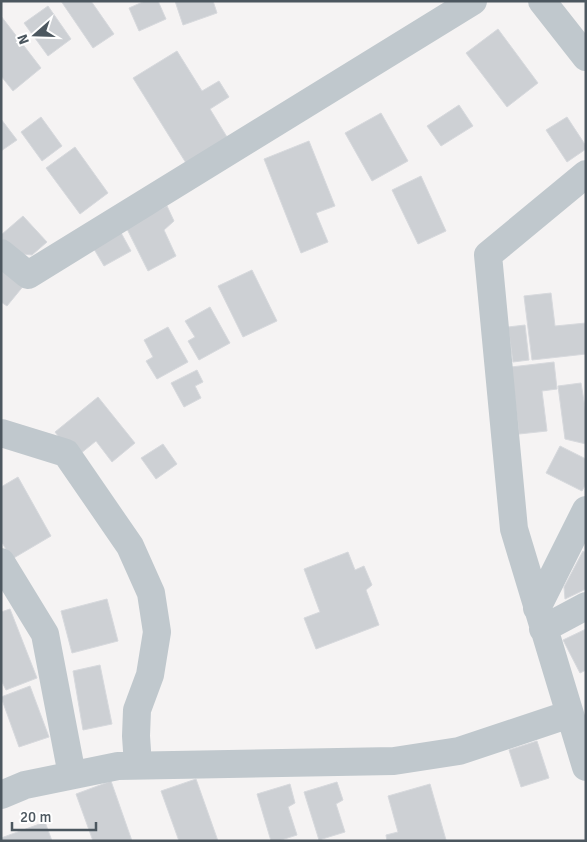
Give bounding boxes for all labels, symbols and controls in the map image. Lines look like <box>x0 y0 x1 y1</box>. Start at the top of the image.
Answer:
north arrow <box>10 10 60 60</box>
text: N <box>14 32 33 47</box>
scale bar <box>12 800 96 832</box>
text: 20 m <box>20 808 51 826</box>

